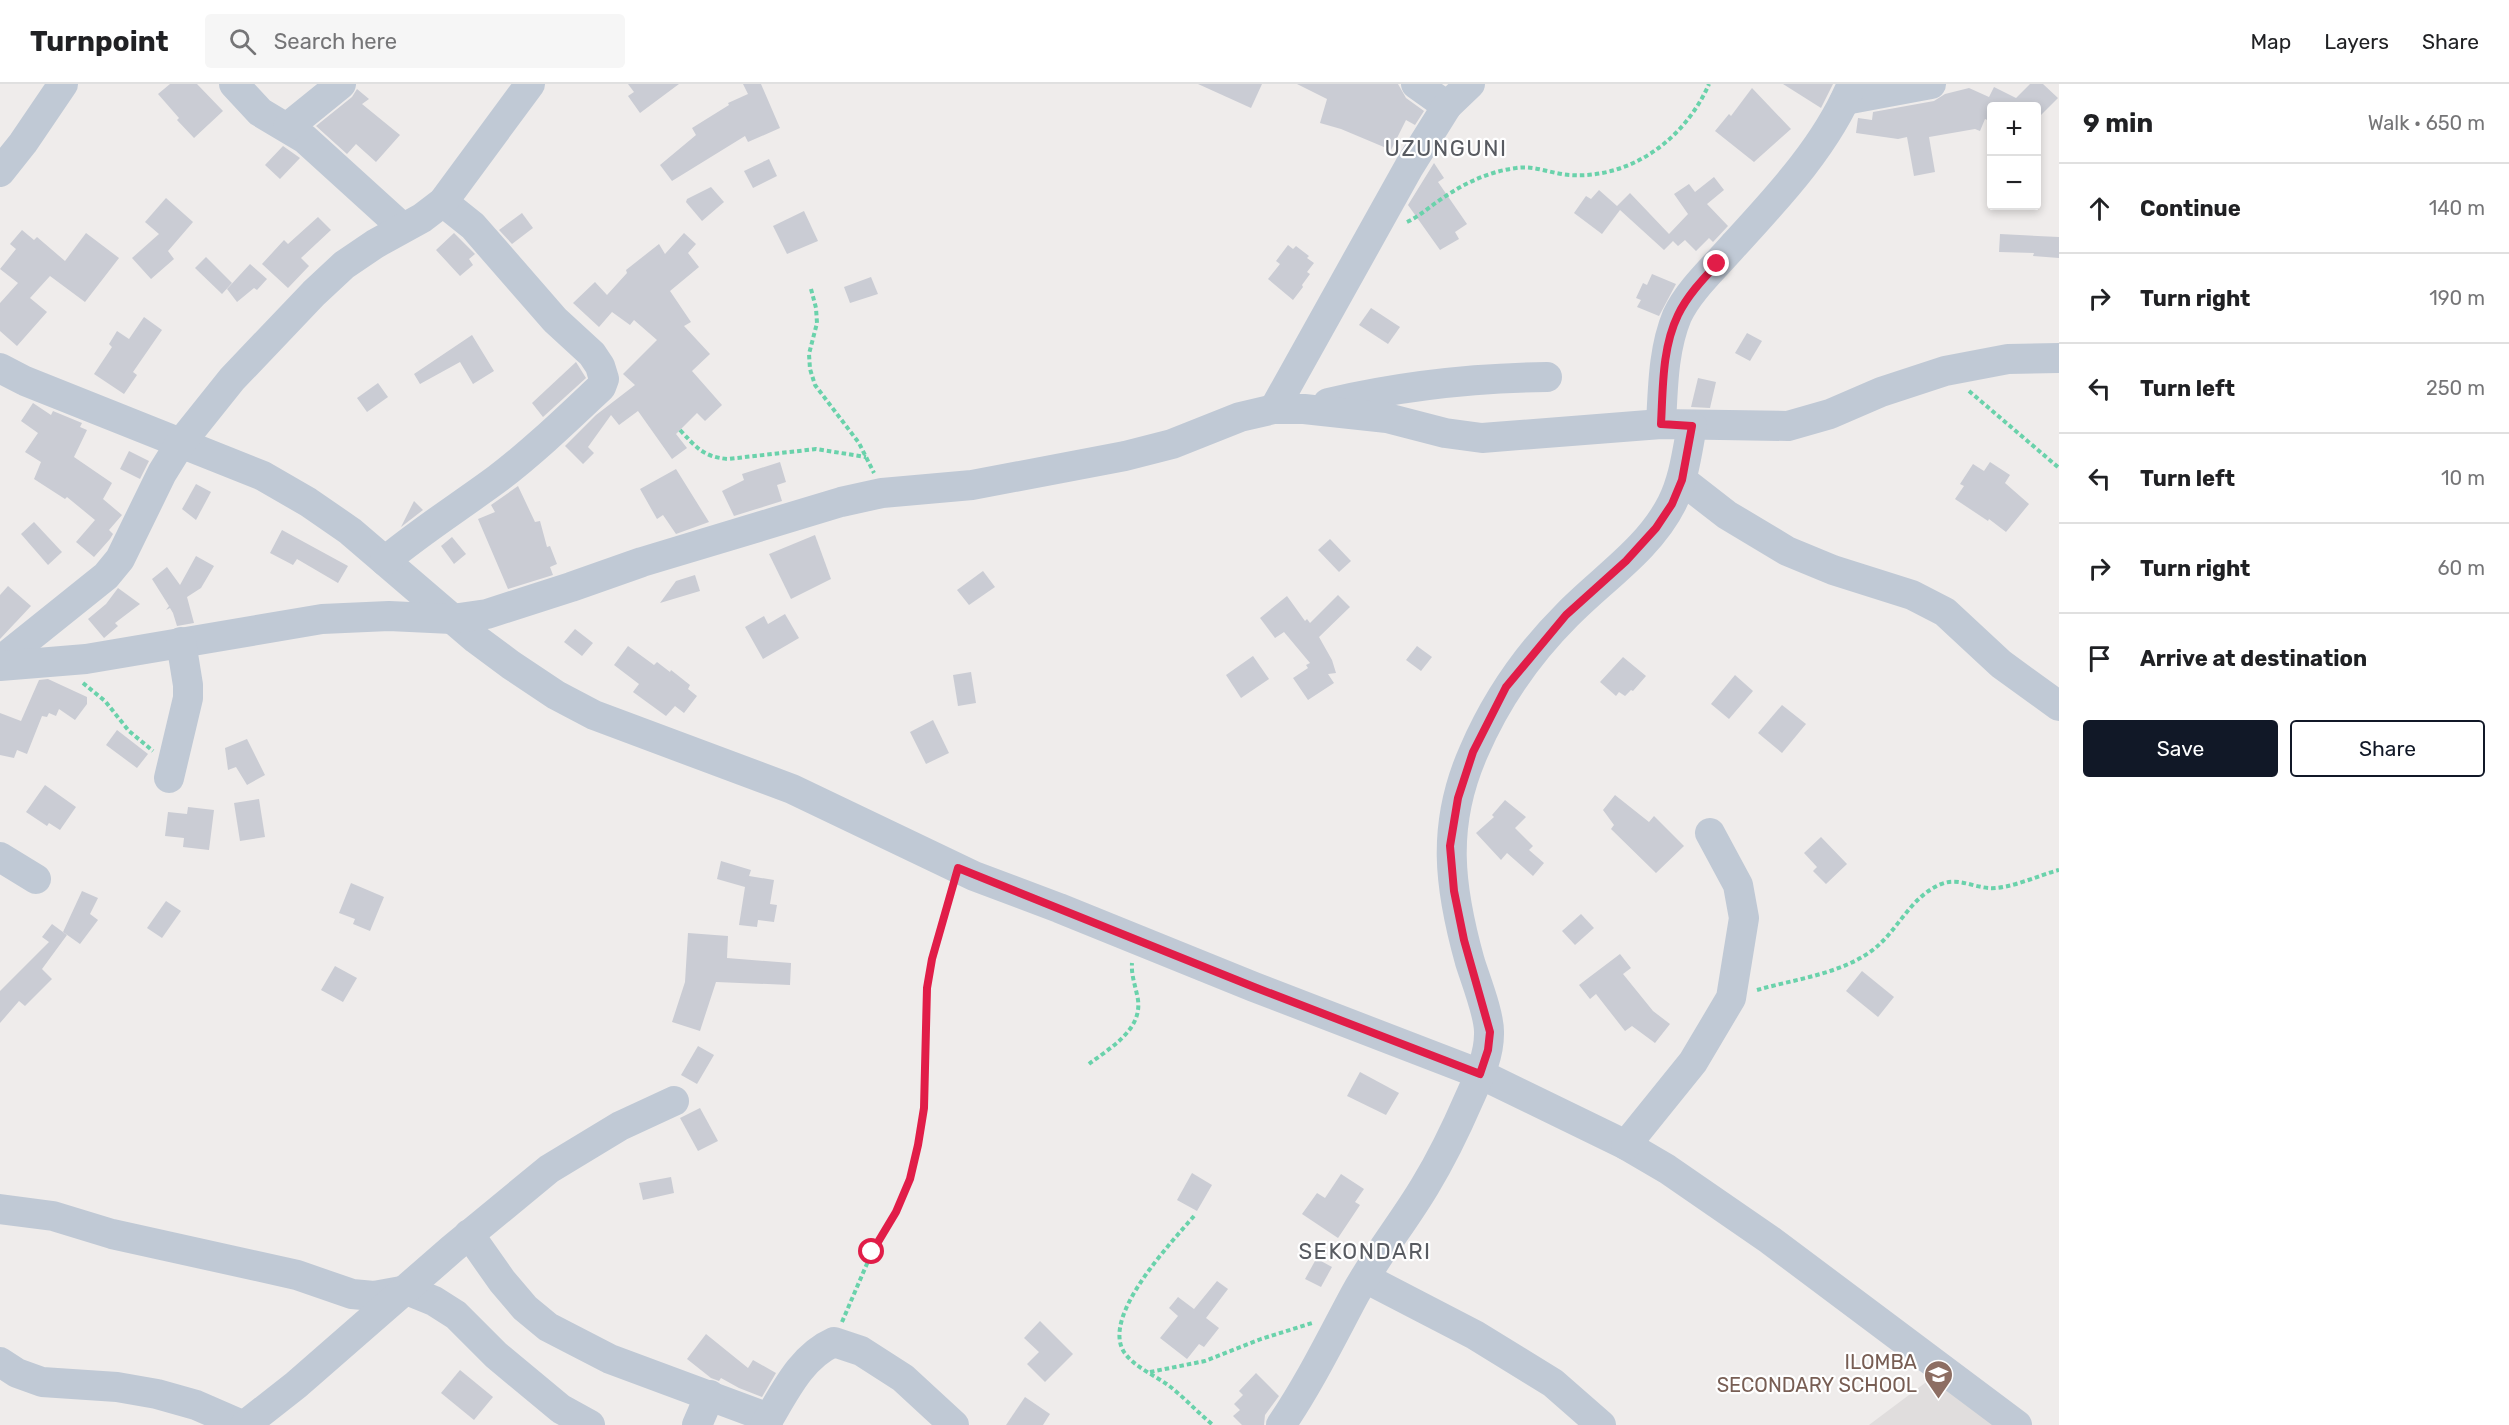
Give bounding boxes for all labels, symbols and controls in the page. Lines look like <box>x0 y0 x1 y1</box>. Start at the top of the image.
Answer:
search box <box>205 14 625 68</box>
text: Turnpoint <box>30 25 169 58</box>
icon: search <box>226 25 259 58</box>
text: Search here <box>274 28 397 55</box>
text: Map <box>2250 29 2291 54</box>
text: Layers <box>2324 29 2389 54</box>
text: Share <box>2422 29 2479 54</box>
map controls <box>1987 102 2041 210</box>
button: + <box>1987 102 2041 156</box>
text: 9 min <box>2083 108 2153 139</box>
text: Walk · 650 m <box>2368 111 2485 135</box>
district label: UZUNGUNI <box>1384 135 1508 162</box>
button: − <box>1987 156 2041 210</box>
icon: ahead <box>2083 192 2116 225</box>
text: Continue <box>2140 195 2241 222</box>
text: 140 m <box>2429 196 2485 220</box>
route end <box>1703 250 1729 276</box>
icon: right <box>2083 282 2116 315</box>
text: Turn right <box>2140 285 2250 312</box>
text: 190 m <box>2429 286 2485 310</box>
icon: left <box>2083 372 2116 405</box>
text: Turn left <box>2140 375 2235 402</box>
text: 250 m <box>2426 376 2485 400</box>
icon: left <box>2083 462 2116 495</box>
text: Turn left <box>2140 465 2235 492</box>
text: 10 m <box>2441 466 2485 490</box>
icon: right <box>2083 552 2116 585</box>
text: Turn right <box>2140 555 2250 582</box>
text: 60 m <box>2438 556 2485 580</box>
icon: arrive <box>2083 642 2116 675</box>
text: Arrive at destination <box>2140 645 2367 672</box>
button: Save <box>2083 720 2278 777</box>
button: Share <box>2290 720 2485 777</box>
route start <box>858 1238 884 1264</box>
district label: SEKONDARI <box>1298 1238 1432 1265</box>
place label: ILOMBA SECONDARY SCHOOL <box>1717 1350 1917 1397</box>
school or university icon: ILOMBA SECONDARY SCHOOL <box>1922 1358 1954 1400</box>

